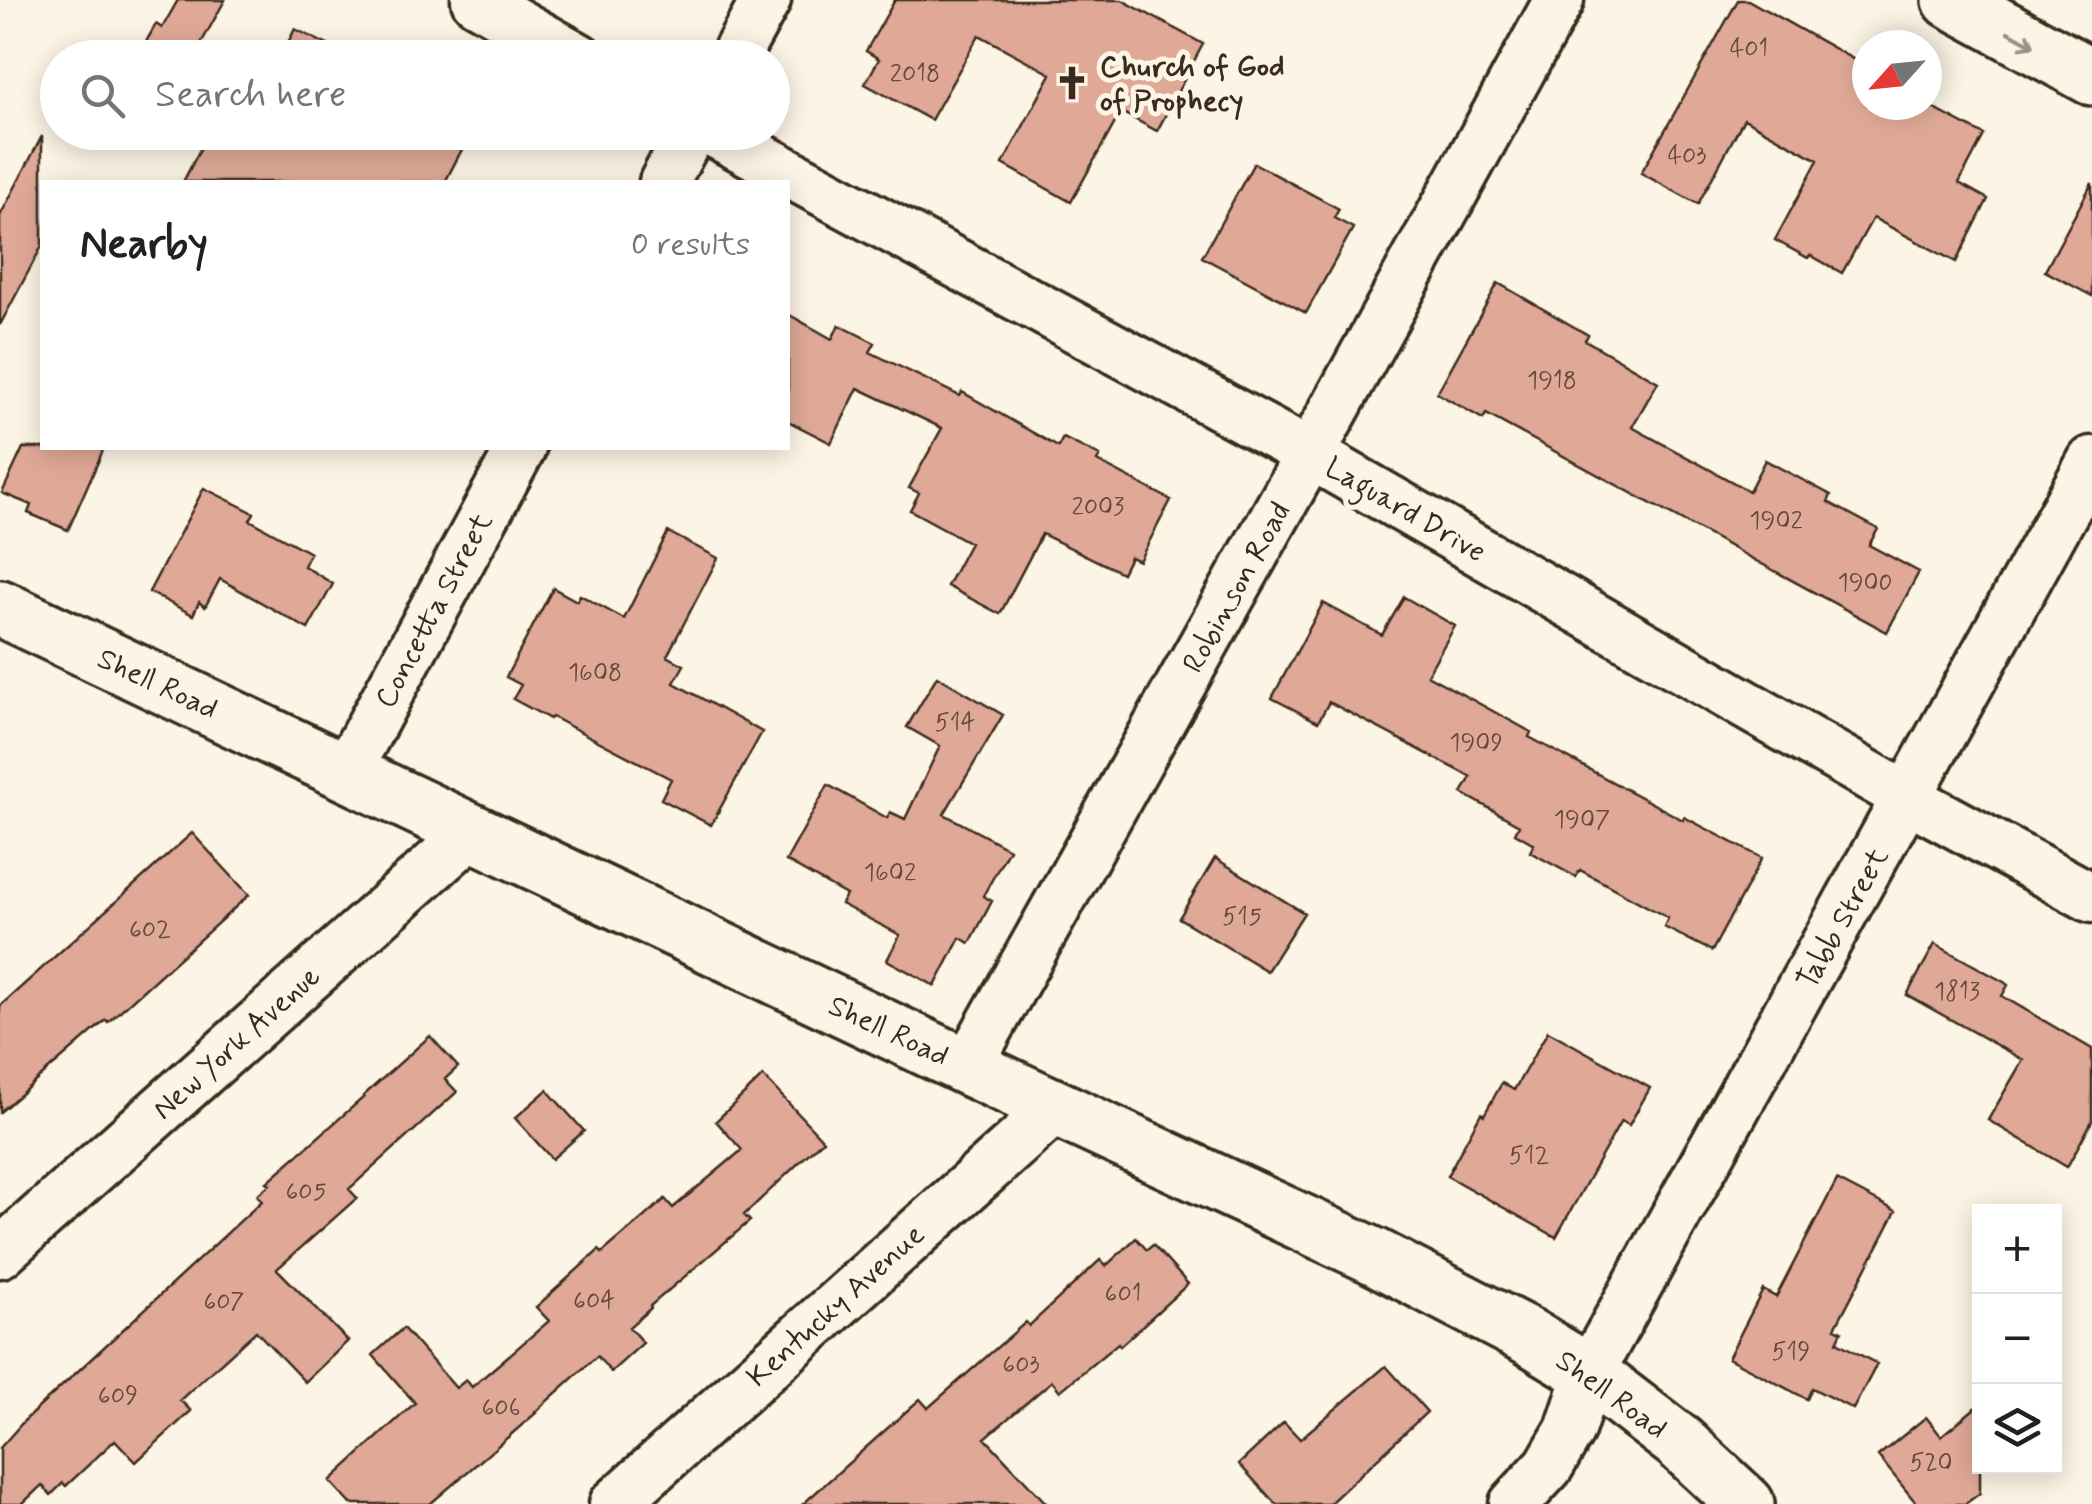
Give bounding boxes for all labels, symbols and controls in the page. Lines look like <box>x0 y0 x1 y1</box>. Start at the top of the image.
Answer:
one-way arrow <box>2006 29 2036 49</box>
north arrow <box>1852 30 1942 120</box>
house number: 401 <box>1730 33 1768 66</box>
search box <box>40 40 790 150</box>
place label: Church of God of Prophecy <box>1100 48 1285 121</box>
house number: 2018 <box>890 58 940 91</box>
church icon: Church of God of Prophecy <box>1053 64 1091 102</box>
icon: search <box>75 68 130 123</box>
text: Search here <box>155 71 346 120</box>
house number: 403 <box>1667 140 1707 173</box>
text: Nearby <box>80 218 208 273</box>
text: 0 results <box>631 224 750 266</box>
house number: 1918 <box>1527 365 1577 398</box>
street label: Laguard Drive <box>1316 449 1493 575</box>
house number: 2003 <box>1072 491 1124 524</box>
street label: Robinson Road <box>1174 495 1300 680</box>
house number: 1902 <box>1749 505 1803 538</box>
street label: Concetta Street <box>366 506 502 715</box>
house number: 1900 <box>1837 567 1893 600</box>
street label: Shell Road <box>91 640 224 729</box>
house number: 1608 <box>568 657 622 690</box>
house number: 514 <box>935 707 975 740</box>
house number: 1909 <box>1449 727 1503 760</box>
house number: 1907 <box>1554 804 1610 837</box>
street label: Tabb Street <box>1788 841 1898 997</box>
house number: 1602 <box>864 857 916 890</box>
house number: 515 <box>1222 901 1262 934</box>
house number: 602 <box>129 914 171 947</box>
street label: New York Avenue <box>145 957 329 1129</box>
house number: 1813 <box>1934 976 1980 1009</box>
street label: Shell Road <box>822 987 955 1076</box>
house number: 512 <box>1509 1140 1549 1173</box>
house number: 605 <box>285 1176 327 1209</box>
map controls <box>1972 1204 2062 1474</box>
button: + <box>1972 1204 2062 1294</box>
street label: Kentucky Avenue <box>739 1216 933 1396</box>
house number: 601 <box>1105 1278 1141 1311</box>
house number: 604 <box>573 1285 615 1318</box>
house number: 607 <box>203 1286 245 1319</box>
button: − <box>1972 1294 2062 1384</box>
house number: 519 <box>1772 1336 1810 1369</box>
street label: Shell Road <box>1548 1342 1675 1449</box>
house number: 603 <box>1002 1349 1040 1382</box>
house number: 609 <box>98 1380 138 1413</box>
button: layers <box>1972 1384 2062 1474</box>
house number: 606 <box>482 1392 520 1425</box>
house number: 520 <box>1909 1447 1953 1480</box>

